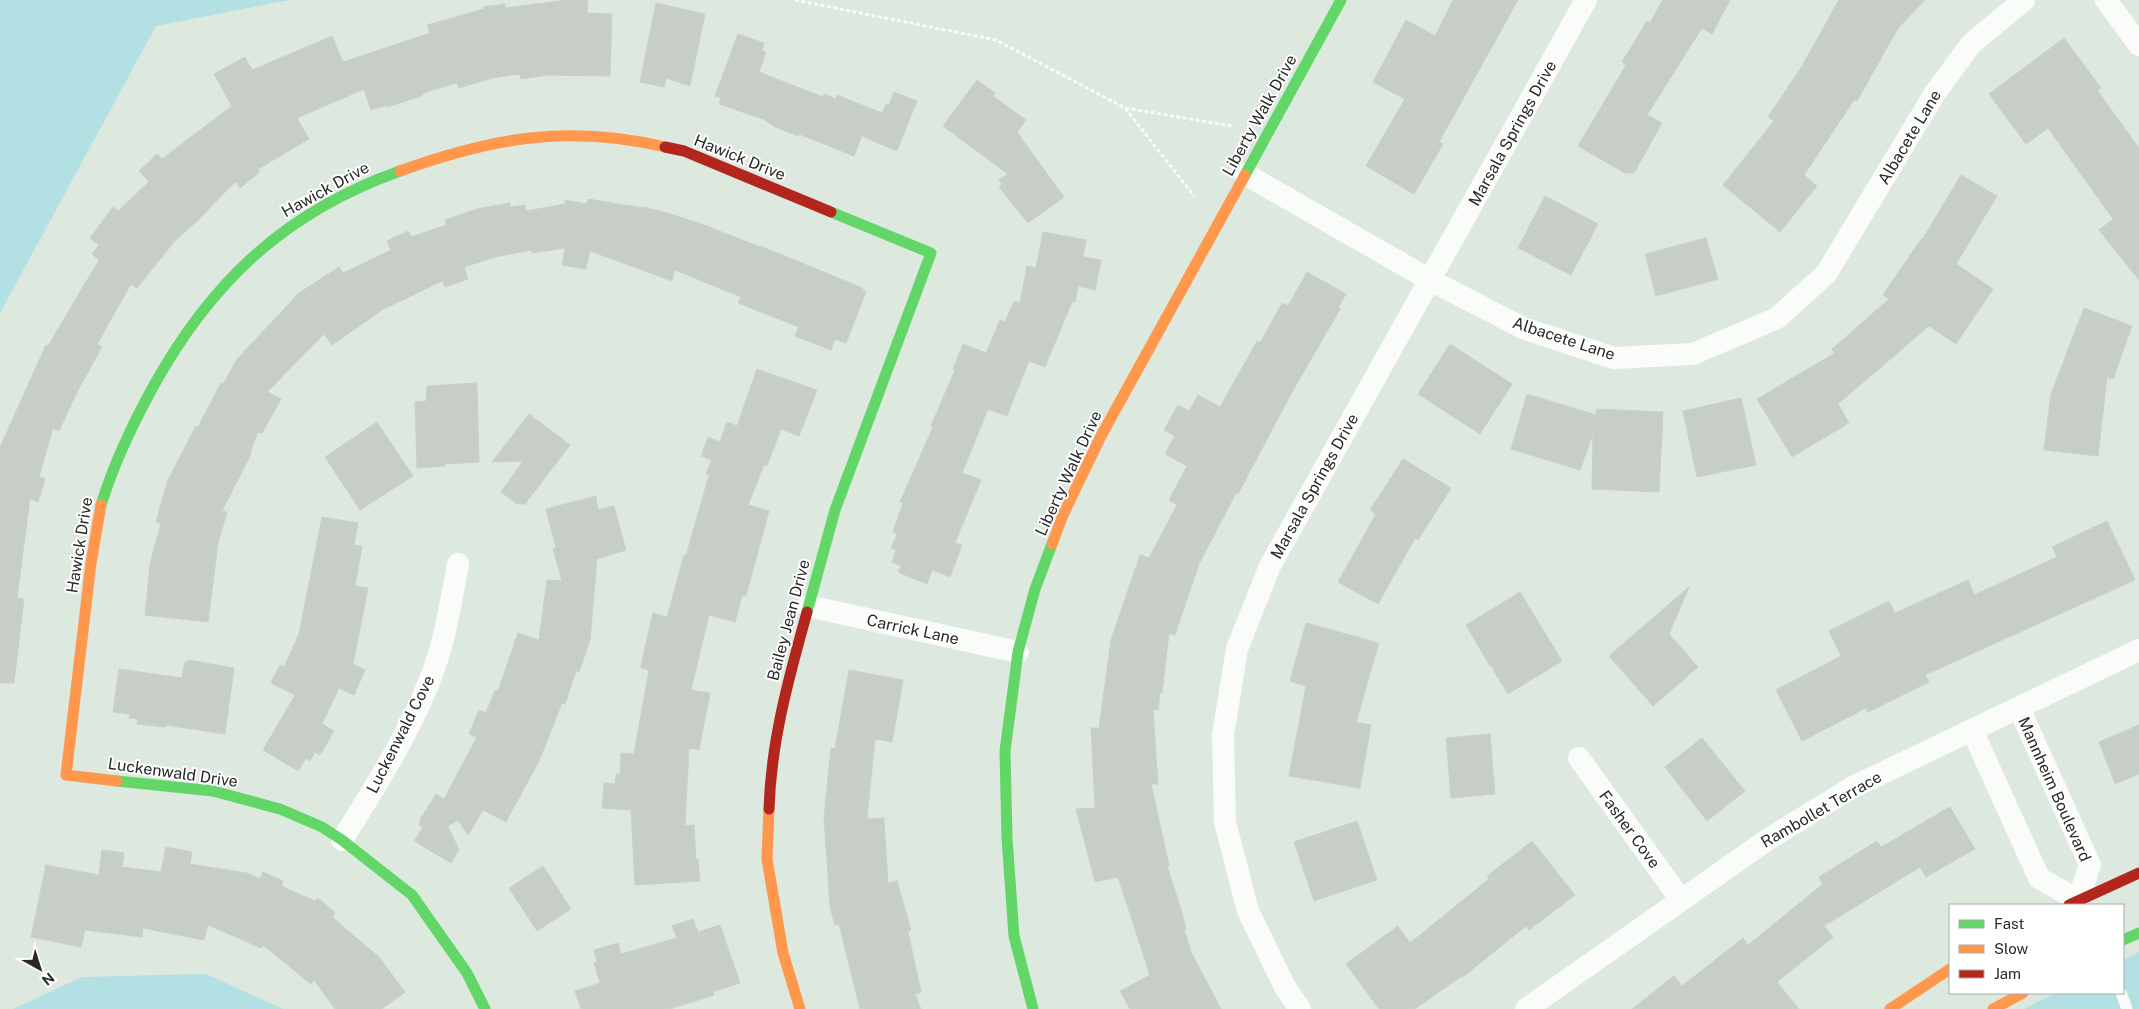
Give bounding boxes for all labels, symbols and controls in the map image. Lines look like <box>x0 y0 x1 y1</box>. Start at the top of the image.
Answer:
street label: Liberty Walk Drive <box>1218 51 1301 179</box>
street label: Marsala Springs Drive <box>1465 57 1560 209</box>
street label: Albacete Lane <box>1874 87 1945 188</box>
street label: Hawick Drive <box>691 130 788 184</box>
street label: Hawick Drive <box>278 158 372 221</box>
street label: Albacete Lane <box>1510 313 1618 364</box>
street label: Liberty Walk Drive <box>1031 408 1106 539</box>
street label: Marsala Springs Drive <box>1267 410 1362 562</box>
street label: Hawick Drive <box>63 496 96 594</box>
street label: Bailey Jean Drive <box>763 557 814 683</box>
street label: Carrick Lane <box>865 610 961 649</box>
street label: Luckenwald Cove <box>363 672 438 796</box>
street label: Mannheim Boulevard <box>2014 714 2095 865</box>
street label: Luckenwald Drive <box>107 754 239 791</box>
street label: Rambollet Terrace <box>1758 767 1885 852</box>
street label: Fasher Cove <box>1595 787 1664 872</box>
legend <box>1949 904 2124 994</box>
text: Fast <box>1994 915 2024 932</box>
text: Slow <box>1994 940 2029 957</box>
north arrow <box>15 944 65 994</box>
text: Jam <box>1994 965 2021 982</box>
text: N <box>39 969 57 989</box>

